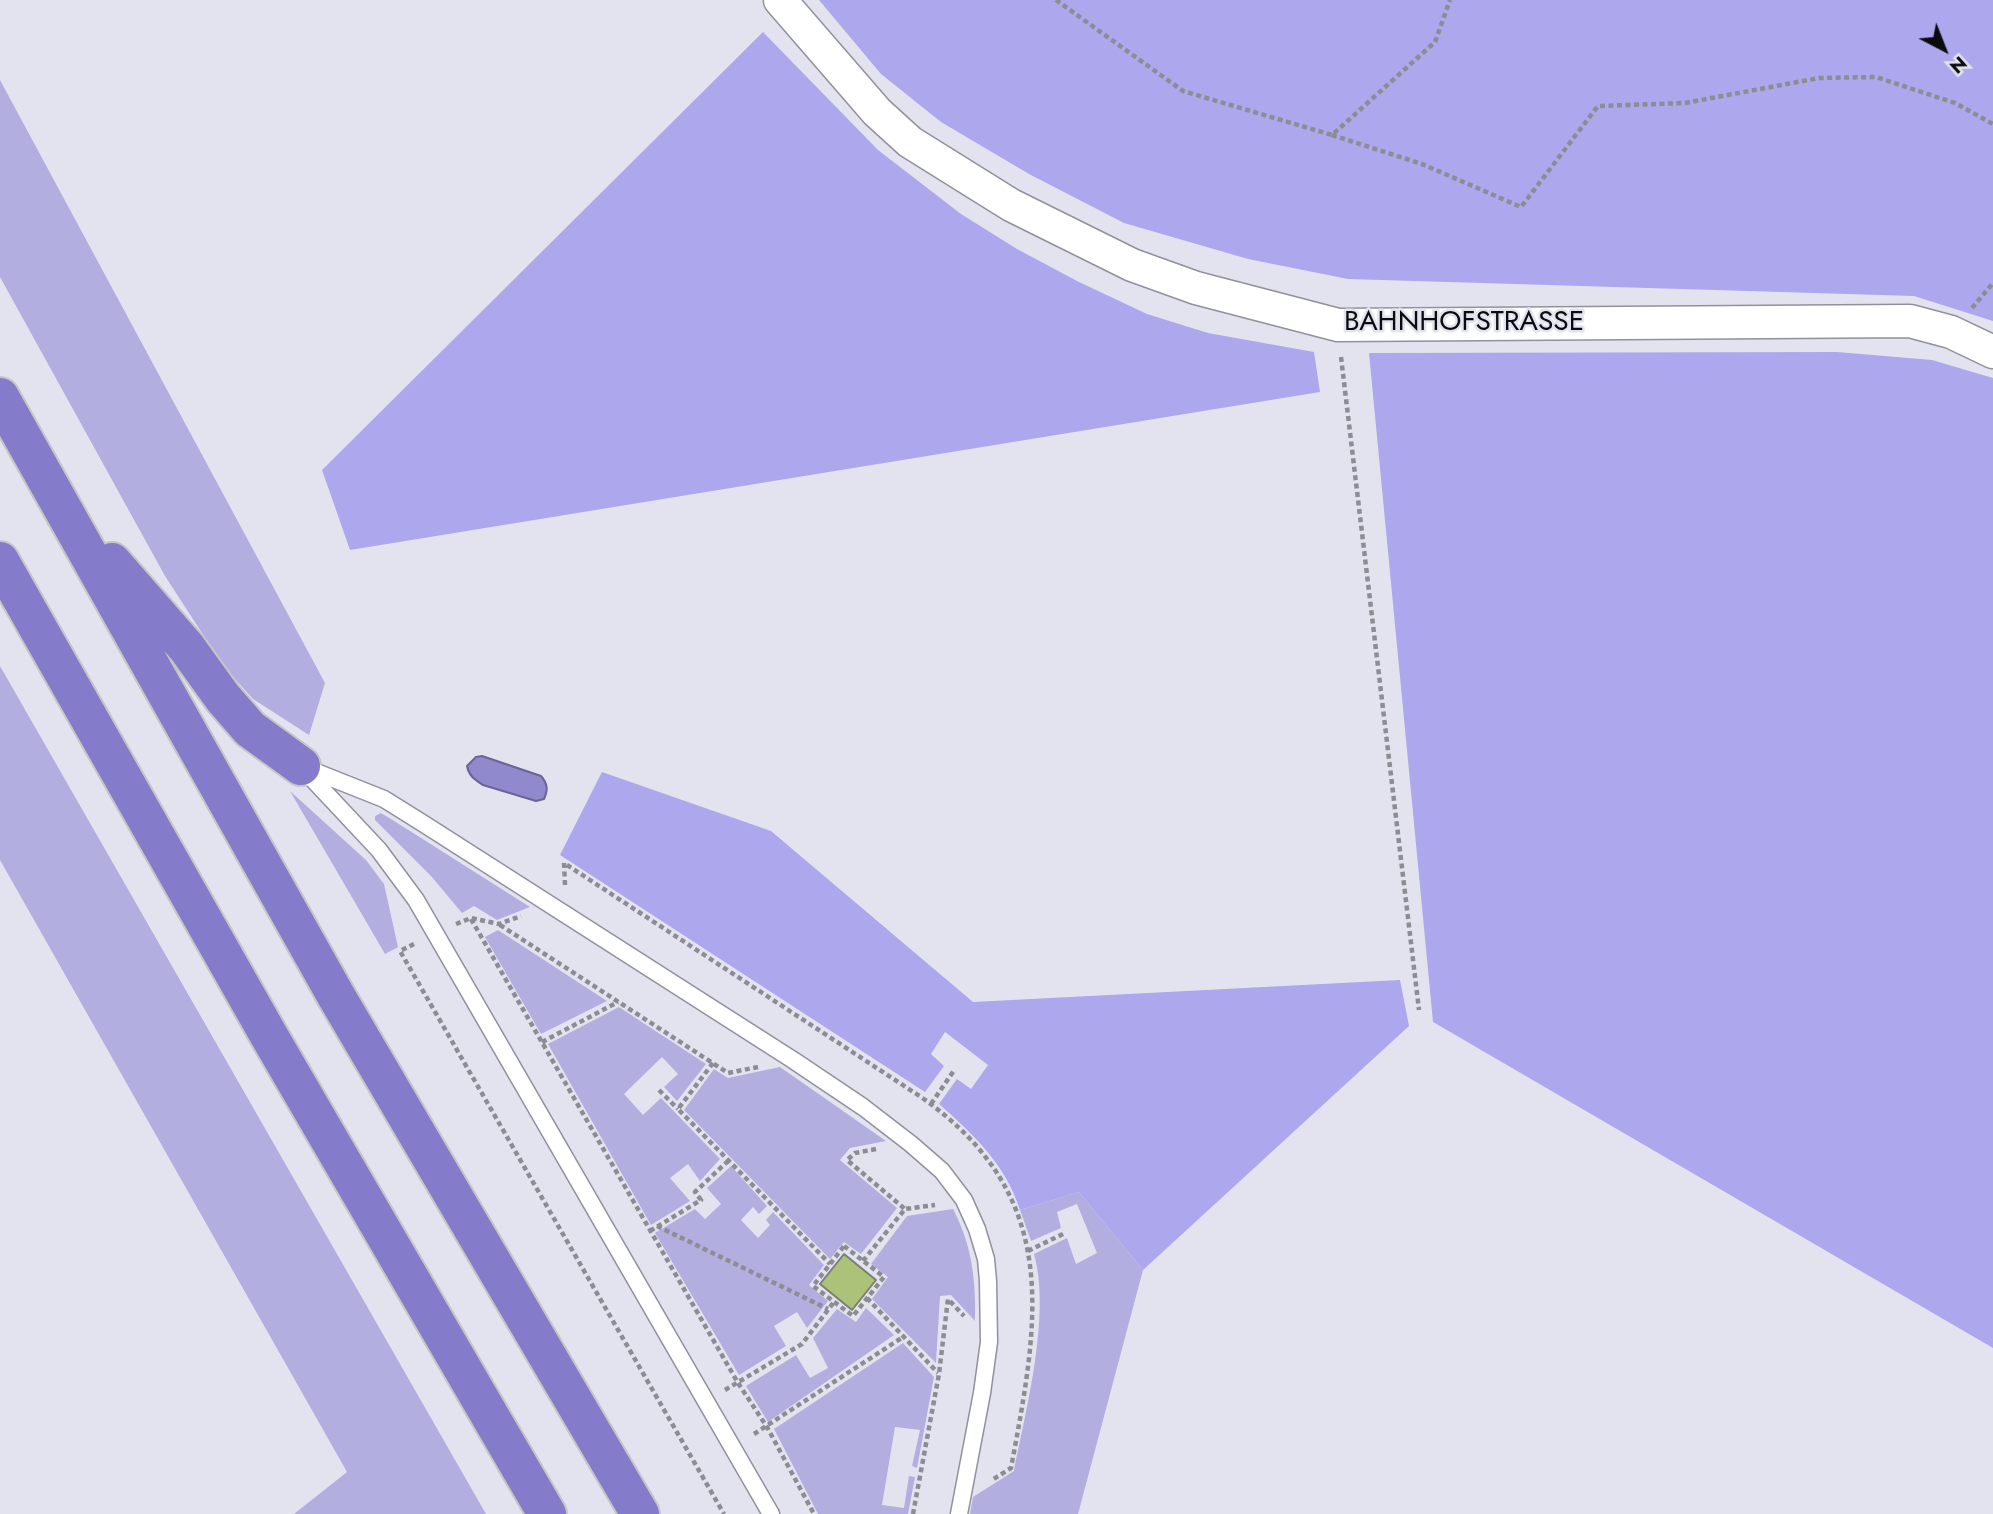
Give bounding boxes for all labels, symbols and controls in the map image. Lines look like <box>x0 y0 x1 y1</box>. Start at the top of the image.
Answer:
north arrow <box>1909 14 1979 84</box>
text: N <box>1944 50 1973 80</box>
street label: BAHNHOFSTRASSE <box>1344 306 1584 340</box>

